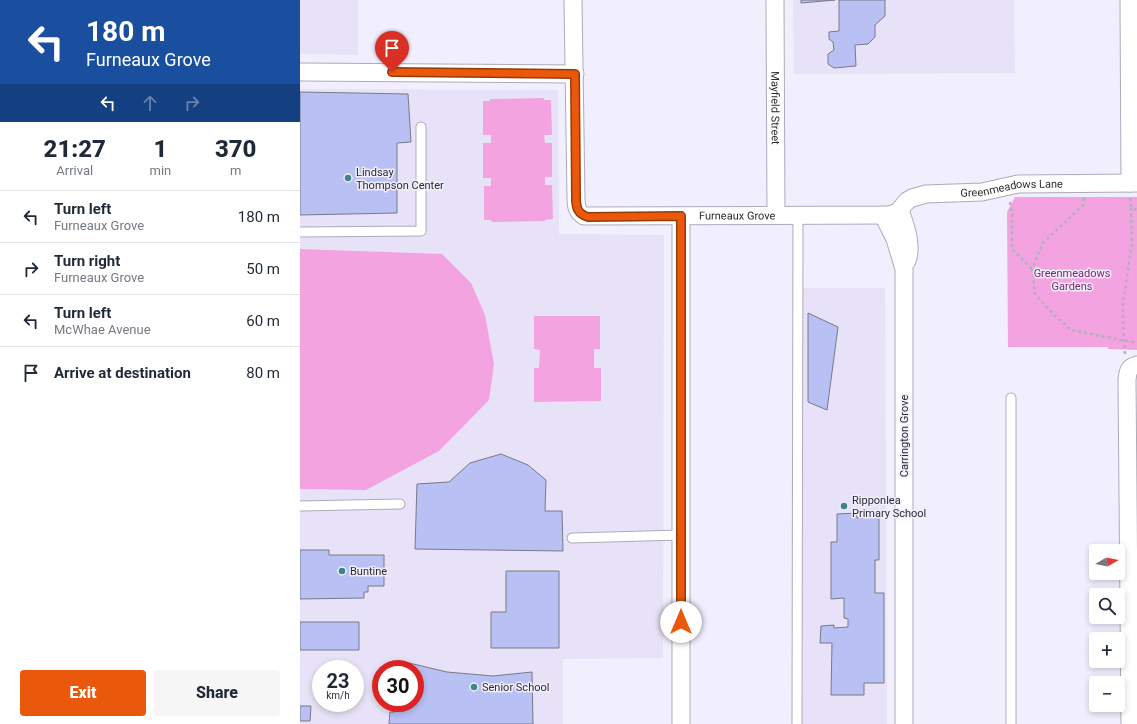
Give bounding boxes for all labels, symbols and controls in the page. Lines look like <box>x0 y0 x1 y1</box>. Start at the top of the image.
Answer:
text: 180 m <box>86 15 165 48</box>
icon: left <box>20 16 72 68</box>
pin <box>375 31 409 72</box>
icon: arrive <box>381 37 403 59</box>
text: Furneaux Grove <box>86 49 211 70</box>
street label: Mayfield Street <box>769 71 782 145</box>
icon: left <box>97 92 119 114</box>
icon: ahead <box>139 92 161 114</box>
icon: right <box>181 92 203 114</box>
text: 21:27 <box>44 135 106 163</box>
text: 1 <box>153 135 167 163</box>
text: 370 <box>215 135 256 163</box>
text: Arrival <box>56 163 93 178</box>
text: min <box>150 163 171 178</box>
text: m <box>230 163 241 178</box>
place label: Lindsay Thompson Center <box>356 166 444 192</box>
marker: Lindsay Thompson Center <box>343 173 353 183</box>
street label: Greenmeadows Lane <box>960 177 1063 199</box>
text: Turn left <box>54 200 111 218</box>
icon: left <box>20 206 42 228</box>
text: 180 m <box>238 208 280 226</box>
street label: Furneaux Grove <box>699 209 776 222</box>
text: Furneaux Grove <box>54 218 144 233</box>
text: Turn right <box>54 252 120 270</box>
icon: right <box>20 258 42 280</box>
text: 50 m <box>246 260 280 278</box>
park label: Greenmeadows Gardens <box>1034 267 1111 293</box>
text: Furneaux Grove <box>54 270 144 285</box>
text: Turn left <box>54 304 111 322</box>
icon: left <box>20 310 42 332</box>
text: 60 m <box>246 312 280 330</box>
text: McWhae Avenue <box>54 322 151 337</box>
icon: arrive <box>20 362 42 384</box>
text: Arrive at destination <box>54 364 191 382</box>
text: 80 m <box>246 364 280 382</box>
street label: Carrington Grove <box>898 395 911 477</box>
place label: Ripponlea Primary School <box>852 494 926 520</box>
marker: Ripponlea Primary School <box>839 501 849 511</box>
north arrow <box>1089 544 1125 580</box>
map controls <box>1089 544 1125 712</box>
place label: Buntine <box>350 565 387 578</box>
marker: Buntine <box>337 566 347 576</box>
button: search <box>1089 588 1125 624</box>
position arrow <box>660 601 702 643</box>
button: + <box>1089 632 1125 668</box>
speed limit sign: 30 <box>372 660 424 712</box>
text: 23 <box>327 669 349 693</box>
button: Exit <box>20 670 146 716</box>
button: Share <box>154 670 280 716</box>
button: − <box>1089 676 1125 712</box>
place label: Senior School <box>482 681 549 694</box>
marker: Senior School <box>469 682 479 692</box>
text: km/h <box>326 690 350 701</box>

